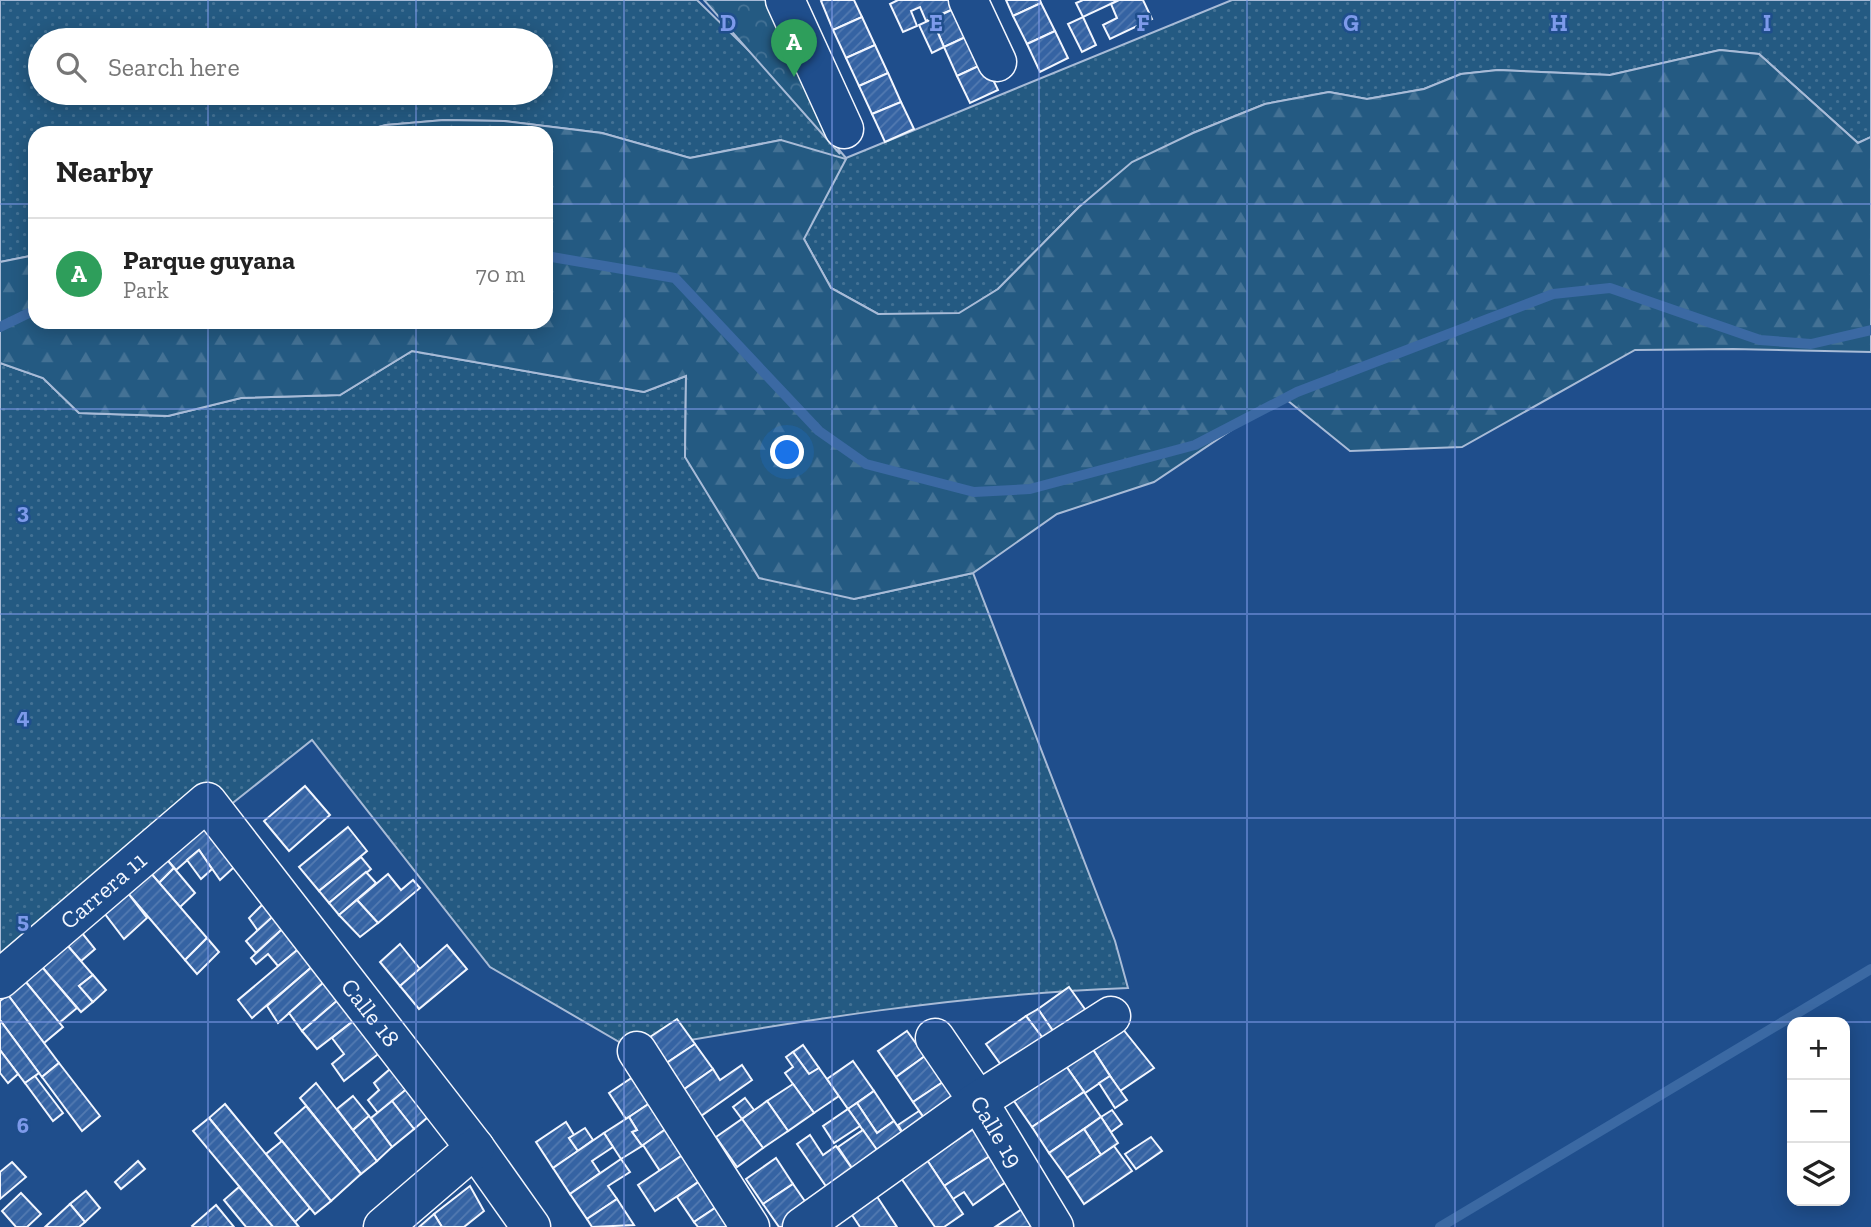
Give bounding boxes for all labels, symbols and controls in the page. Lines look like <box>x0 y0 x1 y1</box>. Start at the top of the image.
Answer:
text: D <box>720 9 736 37</box>
text: E <box>929 9 943 37</box>
text: F <box>1136 9 1150 37</box>
text: G <box>1343 9 1359 37</box>
text: H <box>1550 9 1568 37</box>
text: I <box>1763 9 1771 37</box>
pin: A <box>771 19 817 77</box>
search box <box>28 28 553 105</box>
icon: search <box>52 48 90 86</box>
text: Search here <box>108 51 240 83</box>
text: Nearby <box>56 154 153 190</box>
text: Parque guyana <box>123 244 295 276</box>
text: A <box>71 260 87 288</box>
text: 70 m <box>476 260 525 288</box>
text: Park <box>123 276 169 304</box>
your location <box>770 435 804 469</box>
text: 3 <box>17 497 29 525</box>
text: 4 <box>16 702 30 730</box>
street label: Carrera 11 <box>54 845 152 935</box>
text: 5 <box>17 906 29 934</box>
street label: Calle 18 <box>335 972 406 1053</box>
map controls <box>1787 1017 1850 1206</box>
button: + <box>1787 1017 1850 1080</box>
button: − <box>1787 1080 1850 1143</box>
street label: Calle 19 <box>964 1090 1030 1172</box>
text: 6 <box>17 1111 29 1139</box>
button: layers <box>1787 1143 1850 1206</box>

